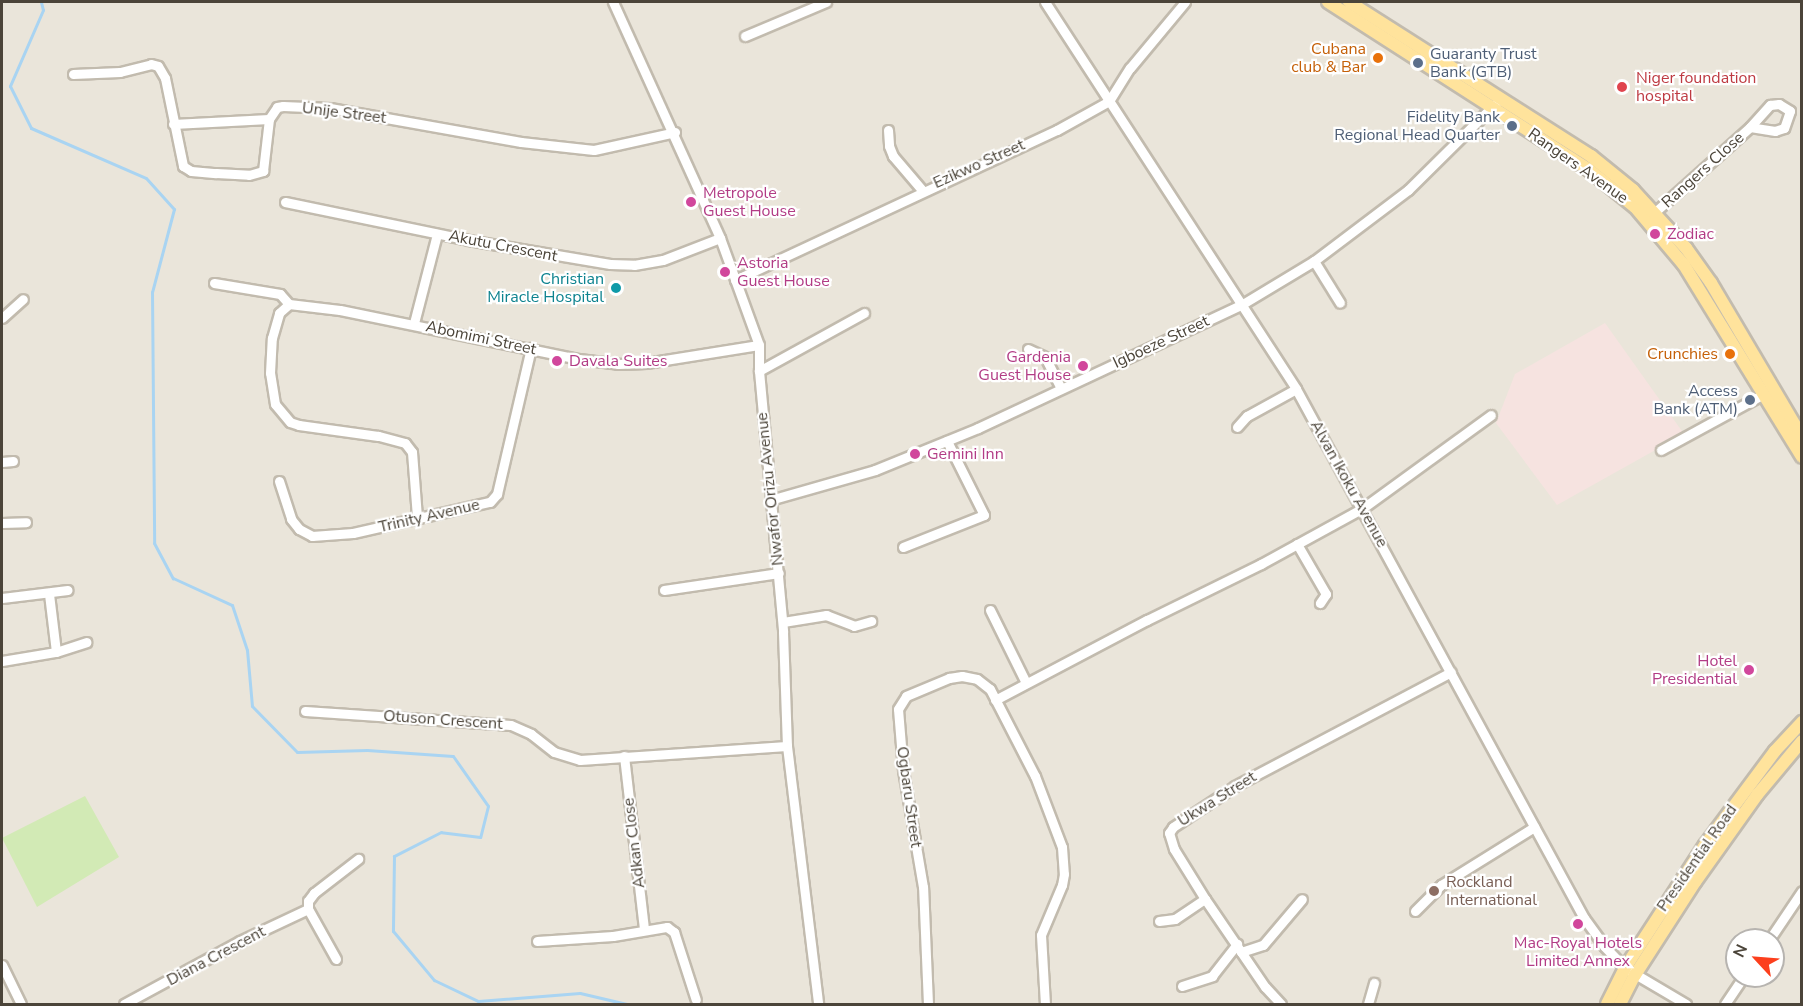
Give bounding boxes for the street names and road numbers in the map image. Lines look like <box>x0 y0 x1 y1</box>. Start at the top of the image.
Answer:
street label: Unije Street <box>301 98 387 128</box>
street label: Rangers Avenue <box>1524 124 1632 208</box>
street label: Rangers Close <box>1658 128 1748 212</box>
street label: Ezikwo Street <box>930 135 1028 193</box>
street label: Akutu Crescent <box>447 226 559 266</box>
street label: Igboeze Street <box>1110 311 1212 373</box>
street label: Abomimi Street <box>424 317 538 359</box>
street label: Nwafor Orizu Avenue <box>752 411 788 567</box>
street label: Alvan Ikoku Avenue <box>1306 417 1392 551</box>
street label: Trinity Avenue <box>377 495 481 537</box>
street label: Otuson Crescent <box>383 706 503 734</box>
street label: Ogbaru Street <box>892 745 926 849</box>
street label: Ukwa Street <box>1174 767 1260 831</box>
street label: Adkan Close <box>619 797 649 889</box>
street label: Presidential Road <box>1653 801 1741 915</box>
street label: Diana Crescent <box>163 922 269 990</box>

